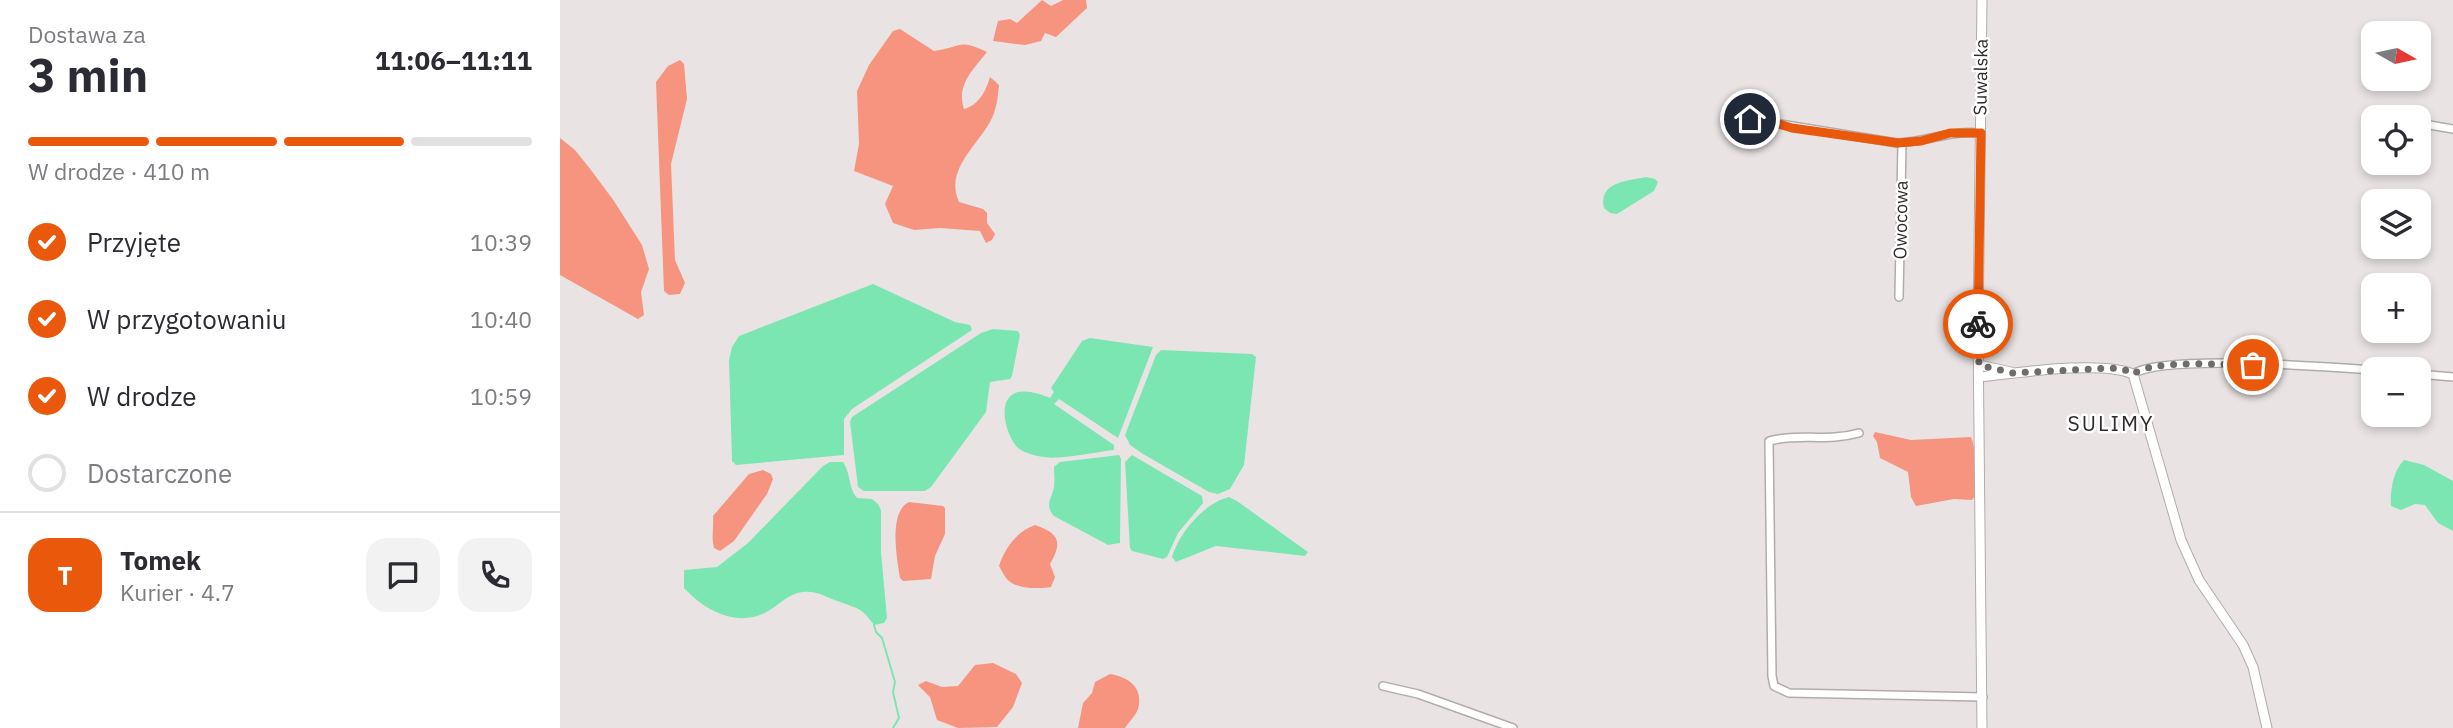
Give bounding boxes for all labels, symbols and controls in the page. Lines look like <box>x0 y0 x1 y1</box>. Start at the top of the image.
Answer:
text: Dostawa za <box>28 19 146 49</box>
north arrow <box>2361 21 2431 91</box>
map controls <box>2361 21 2431 427</box>
street label: Suwalska <box>1968 38 1993 116</box>
text: 11:06–11:11 <box>375 43 532 77</box>
text: 3 min <box>28 45 148 105</box>
pin <box>1720 89 1780 149</box>
icon: home <box>1731 100 1769 138</box>
button: locate <box>2361 105 2431 175</box>
text: W drodze · 410 m <box>28 156 210 186</box>
street label: Owocowa <box>1888 180 1913 260</box>
button: layers <box>2361 189 2431 259</box>
icon: check <box>28 223 66 261</box>
text: Przyjęte <box>87 225 181 259</box>
text: 10:39 <box>470 227 532 257</box>
button: + <box>2361 273 2431 343</box>
courier <box>1943 289 2013 359</box>
icon: check <box>28 300 66 338</box>
text: W przygotowaniu <box>87 302 286 336</box>
text: 10:40 <box>470 304 532 334</box>
icon: bike <box>1959 305 1997 343</box>
pin <box>2223 335 2283 395</box>
icon: bag <box>2234 346 2272 384</box>
button: − <box>2361 357 2431 427</box>
icon: check <box>28 377 66 415</box>
text: W drodze <box>87 379 197 413</box>
text: 10:59 <box>470 381 532 411</box>
district label: SULIMY <box>2068 409 2154 437</box>
text: Dostarczone <box>87 456 232 490</box>
button: chat <box>366 538 440 612</box>
button: phone <box>458 538 532 612</box>
text: Tomek <box>120 543 201 577</box>
text: T <box>57 558 73 592</box>
text: Kurier · 4.7 <box>120 577 235 607</box>

